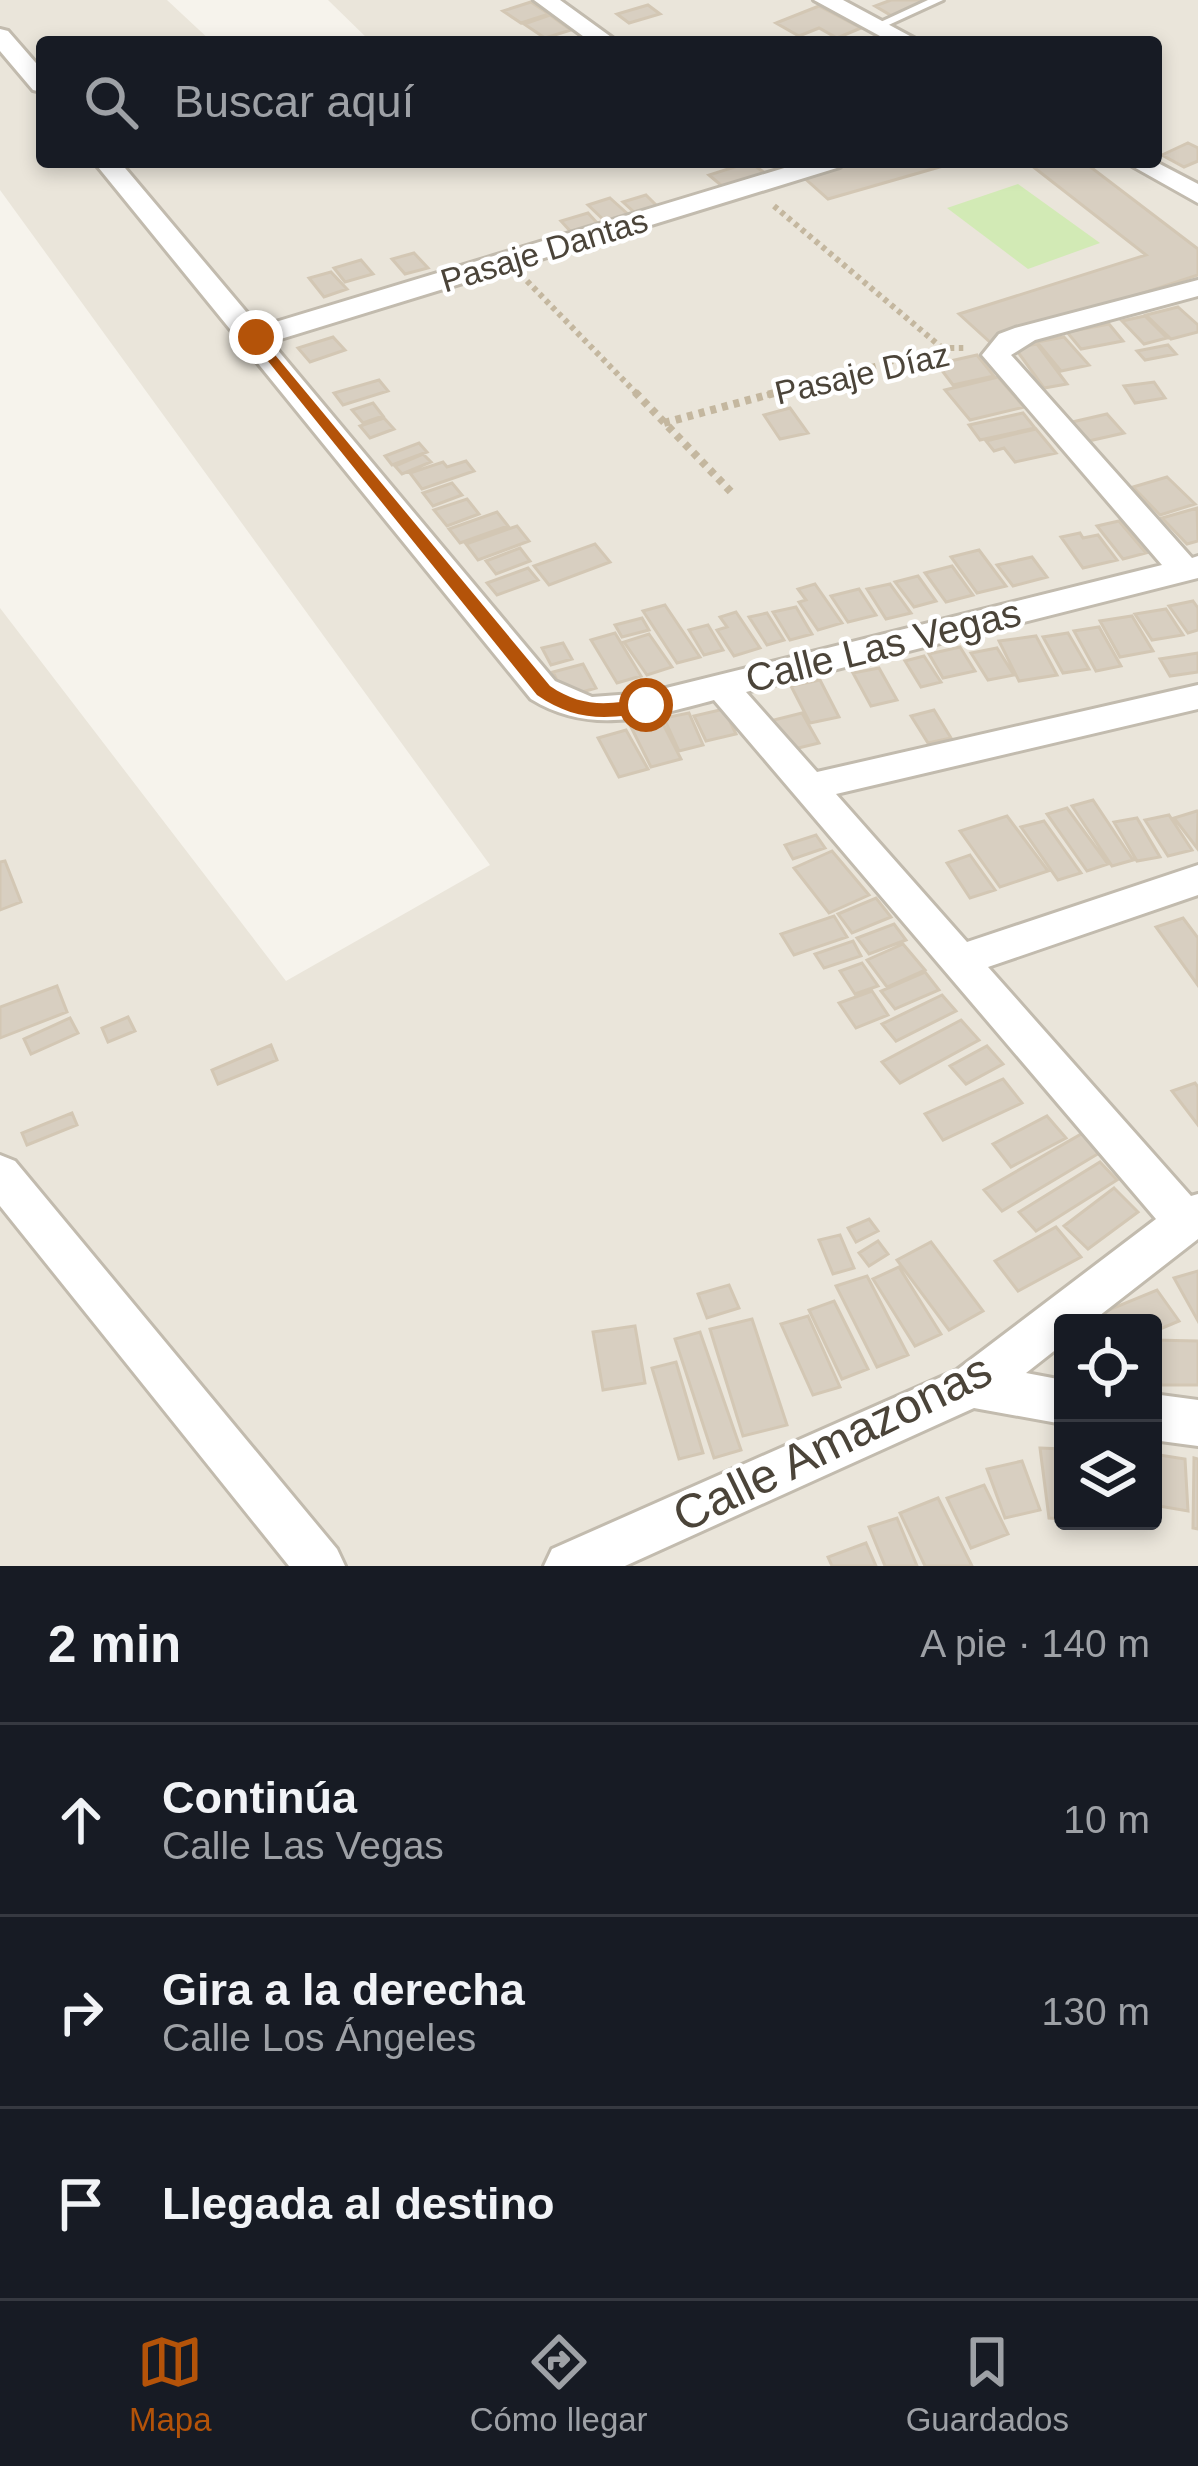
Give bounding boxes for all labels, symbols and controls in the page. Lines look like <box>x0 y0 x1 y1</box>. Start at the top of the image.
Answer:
search box <box>36 36 1162 168</box>
icon: search <box>78 69 144 135</box>
text: Buscar aquí <box>174 76 414 127</box>
street label: Pasaje Dantas <box>436 201 652 300</box>
route end <box>229 310 283 364</box>
street label: Pasaje Díaz <box>771 335 953 412</box>
street label: Calle Las Vegas <box>741 591 1025 700</box>
route start <box>619 678 673 732</box>
map controls <box>1054 1314 1162 1530</box>
button: locate <box>1054 1314 1162 1422</box>
street label: Calle Amazonas <box>665 1343 1000 1542</box>
button: layers <box>1054 1422 1162 1530</box>
text: 2 min <box>48 1616 181 1673</box>
text: A pie · 140 m <box>920 1622 1150 1665</box>
text: Continúa <box>162 1772 357 1823</box>
icon: ahead <box>48 1787 114 1853</box>
text: 10 m <box>1063 1798 1150 1841</box>
text: Calle Las Vegas <box>162 1824 444 1867</box>
text: Gira a la derecha <box>162 1964 525 2015</box>
icon: right <box>48 1979 114 2045</box>
text: 130 m <box>1042 1990 1150 2033</box>
text: Calle Los Ángeles <box>162 2016 476 2059</box>
icon: arrive <box>48 2171 114 2237</box>
text: Llegada al destino <box>162 2178 555 2229</box>
tab: Mapa <box>129 2329 212 2439</box>
tab: Cómo llegar <box>470 2329 648 2439</box>
tab: Guardados <box>906 2329 1069 2439</box>

